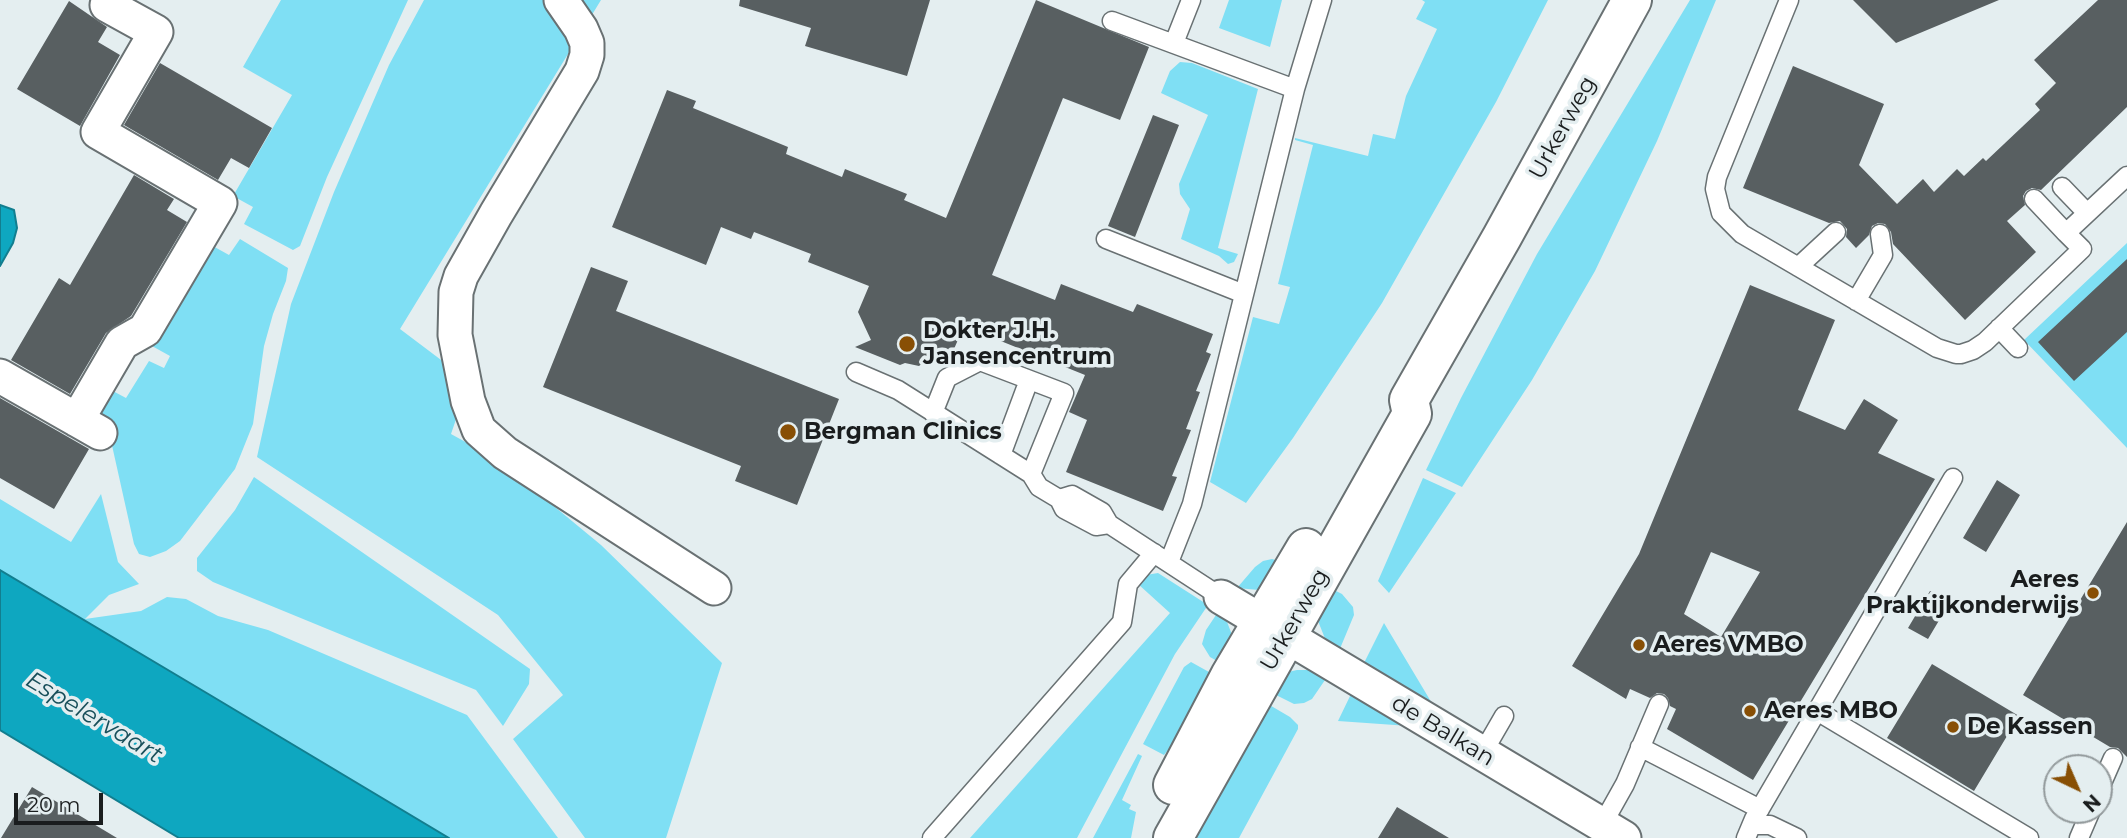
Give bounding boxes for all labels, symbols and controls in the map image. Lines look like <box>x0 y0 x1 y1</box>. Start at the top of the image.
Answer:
street label: Urkerweg <box>1523 72 1603 184</box>
place label: Dokter J.H. Jansencentrum <box>923 317 1112 371</box>
marker: Dokter J.H. Jansencentrum <box>897 334 917 354</box>
place label: Bergman Clinics <box>804 418 1002 446</box>
marker: Bergman Clinics <box>778 422 798 442</box>
street label: Urkerweg <box>1255 564 1335 676</box>
place label: Aeres Praktijkonderwijs <box>1866 566 2079 620</box>
marker: Aeres Praktijkonderwijs <box>2085 585 2101 601</box>
place label: Aeres VMBO <box>1653 631 1804 659</box>
marker: Aeres VMBO <box>1631 637 1647 653</box>
water label: Espelervaart <box>20 666 168 770</box>
street label: de Balkan <box>1386 689 1500 773</box>
place label: Aeres MBO <box>1764 697 1898 725</box>
marker: Aeres MBO <box>1742 703 1758 719</box>
place label: De Kassen <box>1967 713 2093 741</box>
marker: De Kassen <box>1945 719 1961 735</box>
north arrow <box>2043 754 2113 824</box>
scale bar <box>18 778 107 822</box>
text: N <box>2078 789 2105 817</box>
text: 20 m <box>27 792 81 817</box>

